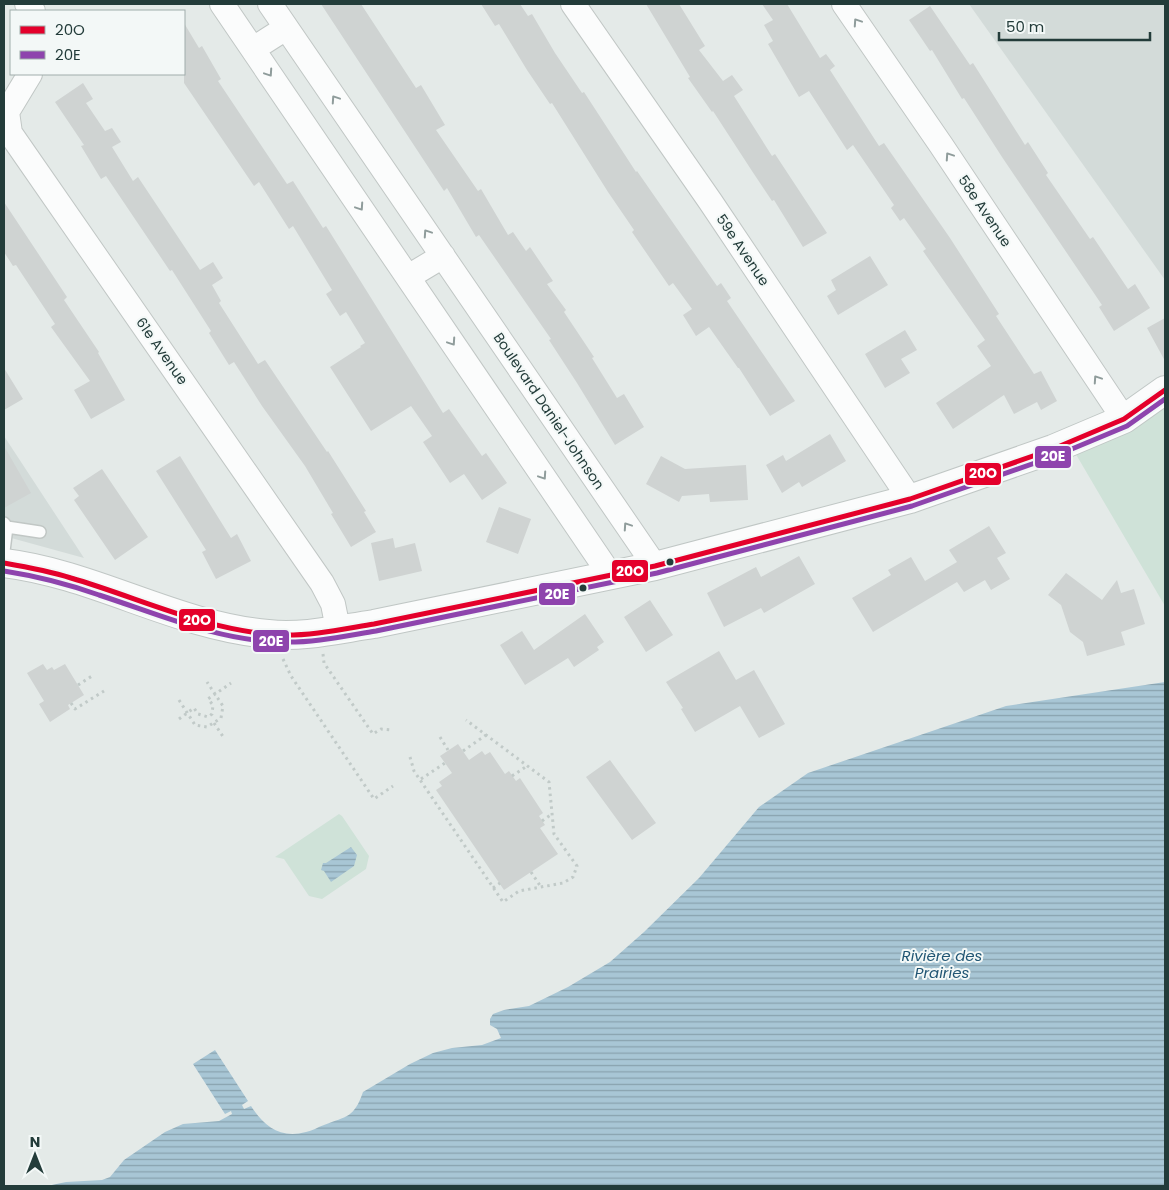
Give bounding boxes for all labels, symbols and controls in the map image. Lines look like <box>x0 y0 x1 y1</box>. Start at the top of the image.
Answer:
legend <box>10 10 185 75</box>
scale bar <box>999 10 1150 42</box>
text: 50 m <box>1006 16 1044 37</box>
one-way arrow <box>854 18 863 28</box>
text: 20O <box>55 19 85 40</box>
text: 20E <box>55 44 81 65</box>
one-way arrow <box>263 67 272 77</box>
one-way arrow <box>332 95 341 105</box>
one-way arrow <box>945 153 955 162</box>
street label: 58e Avenue <box>954 171 1017 251</box>
one-way arrow <box>354 202 364 211</box>
street label: 59e Avenue <box>712 210 775 290</box>
one-way arrow <box>424 229 433 239</box>
street label: 61e Avenue <box>131 313 193 389</box>
street label: Boulevard Daniel-Johnson <box>489 329 609 493</box>
one-way arrow <box>446 336 455 346</box>
one-way arrow <box>1094 375 1103 385</box>
line badge: 20E <box>1034 445 1072 469</box>
text: 20E <box>1041 446 1065 466</box>
line badge: 20O <box>964 462 1002 486</box>
text: 20O <box>969 463 997 483</box>
one-way arrow <box>537 471 546 480</box>
one-way arrow <box>624 522 634 531</box>
unlabelled marker <box>665 557 675 567</box>
line badge: 20O <box>611 559 649 583</box>
text: 20O <box>616 561 644 581</box>
line badge: 20E <box>538 582 576 606</box>
unlabelled marker <box>578 583 588 593</box>
text: 20E <box>545 584 569 604</box>
line badge: 20O <box>178 608 216 632</box>
text: 20O <box>183 610 211 630</box>
line badge: 20E <box>252 629 290 653</box>
text: 20E <box>259 631 283 651</box>
water label: Rivière des Prairies <box>902 945 983 983</box>
north arrow <box>10 1130 60 1180</box>
text: N <box>30 1132 40 1152</box>

